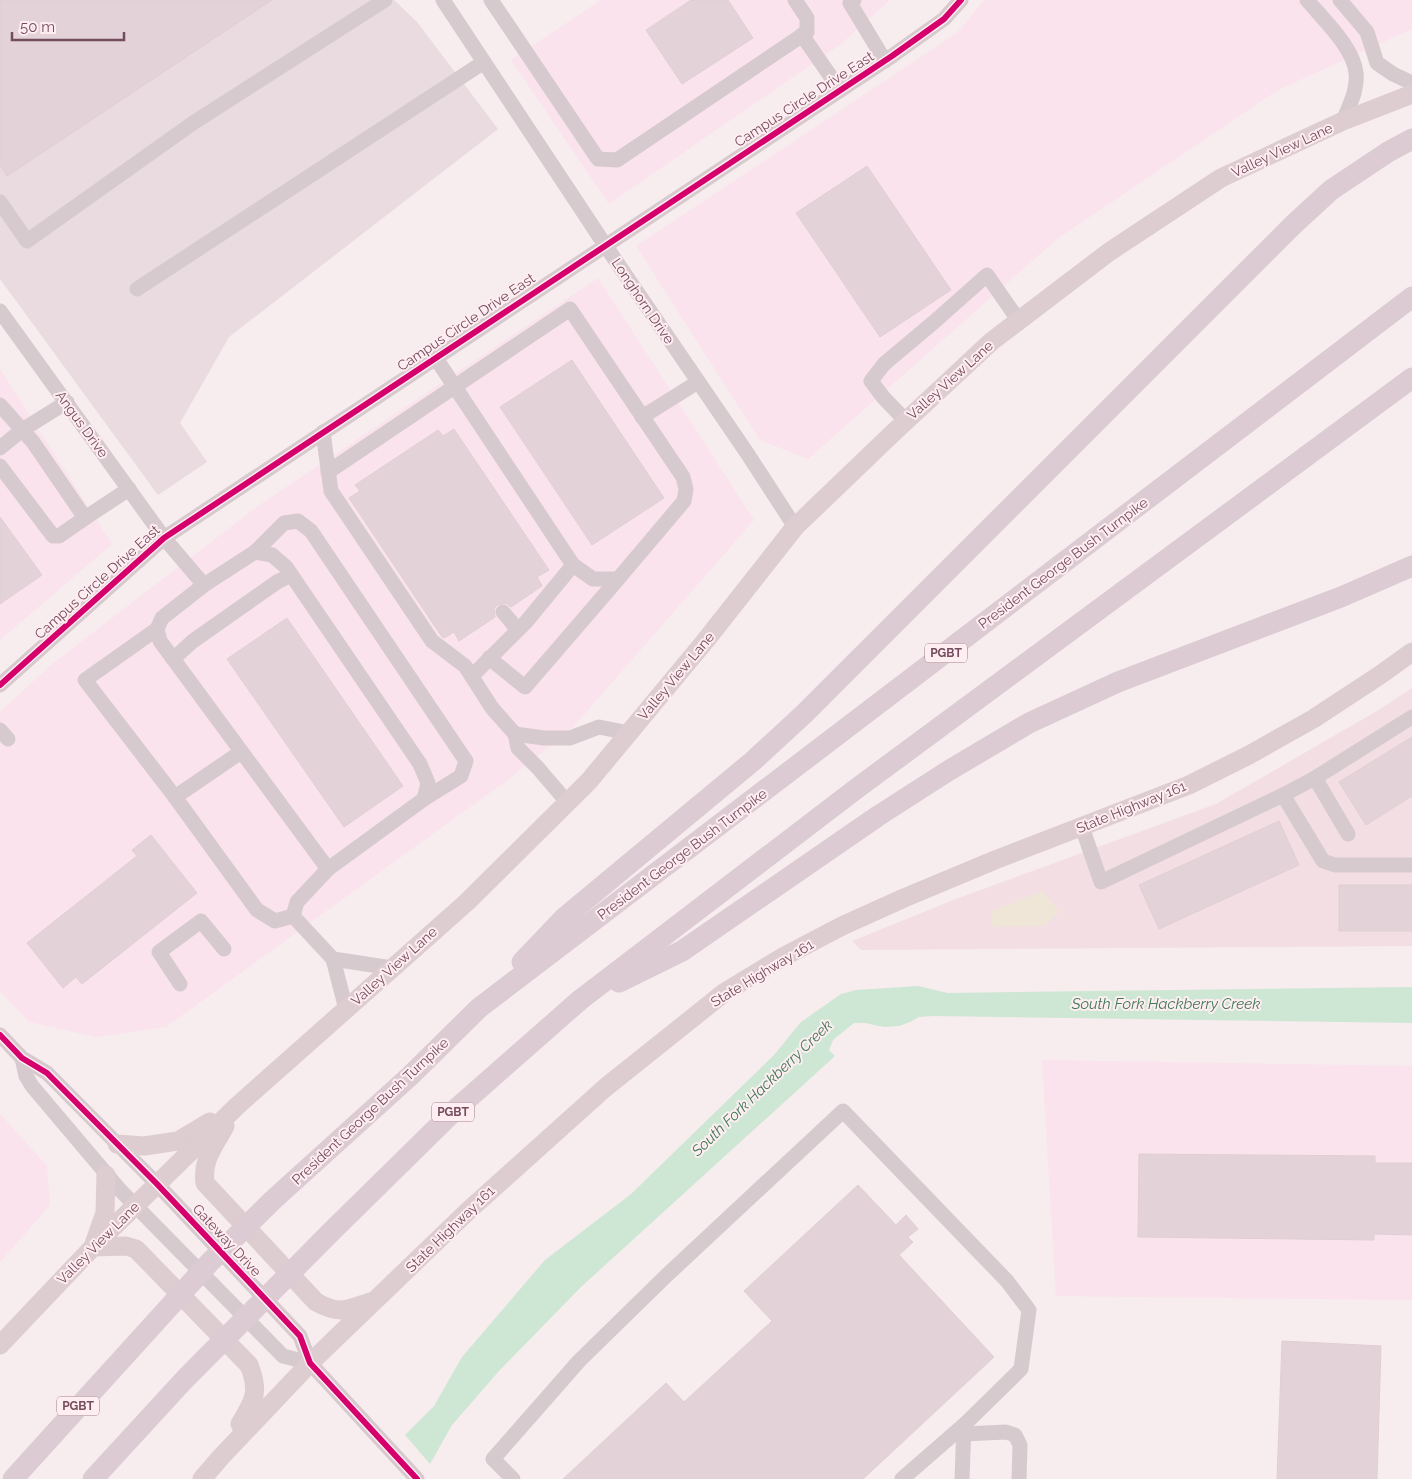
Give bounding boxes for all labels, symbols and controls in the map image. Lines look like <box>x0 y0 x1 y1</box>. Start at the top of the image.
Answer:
scale bar <box>12 10 125 42</box>
text: 50 m <box>20 18 55 36</box>
street label: Campus Circle Drive East <box>731 48 877 150</box>
street label: Valley View Lane <box>1229 120 1335 180</box>
street label: Longhorn Drive <box>608 255 678 347</box>
street label: Campus Circle Drive East <box>394 270 538 374</box>
street label: Valley View Lane <box>904 337 996 423</box>
street label: Angus Drive <box>53 388 111 460</box>
street label: President George Bush Turnpike <box>975 494 1151 632</box>
street label: Campus Circle Drive East <box>31 521 163 642</box>
street label: Valley View Lane <box>635 629 717 723</box>
road number: PGBT <box>925 644 967 662</box>
street label: State Highway 161 <box>1074 778 1188 836</box>
street label: President George Bush Turnpike <box>594 785 770 923</box>
street label: Valley View Lane <box>348 923 440 1009</box>
street label: State Highway 161 <box>708 936 816 1010</box>
water label: South Fork Hackberry Creek <box>1071 995 1260 1013</box>
water label: South Fork Hackberry Creek <box>687 1016 836 1161</box>
street label: President George Bush Turnpike <box>289 1034 451 1188</box>
road number: PGBT <box>432 1102 474 1122</box>
street label: State Highway 161 <box>402 1183 498 1275</box>
street label: Valley View Lane <box>54 1199 142 1287</box>
street label: Gateway Drive <box>189 1201 265 1279</box>
road number: PGBT <box>57 1396 99 1415</box>

